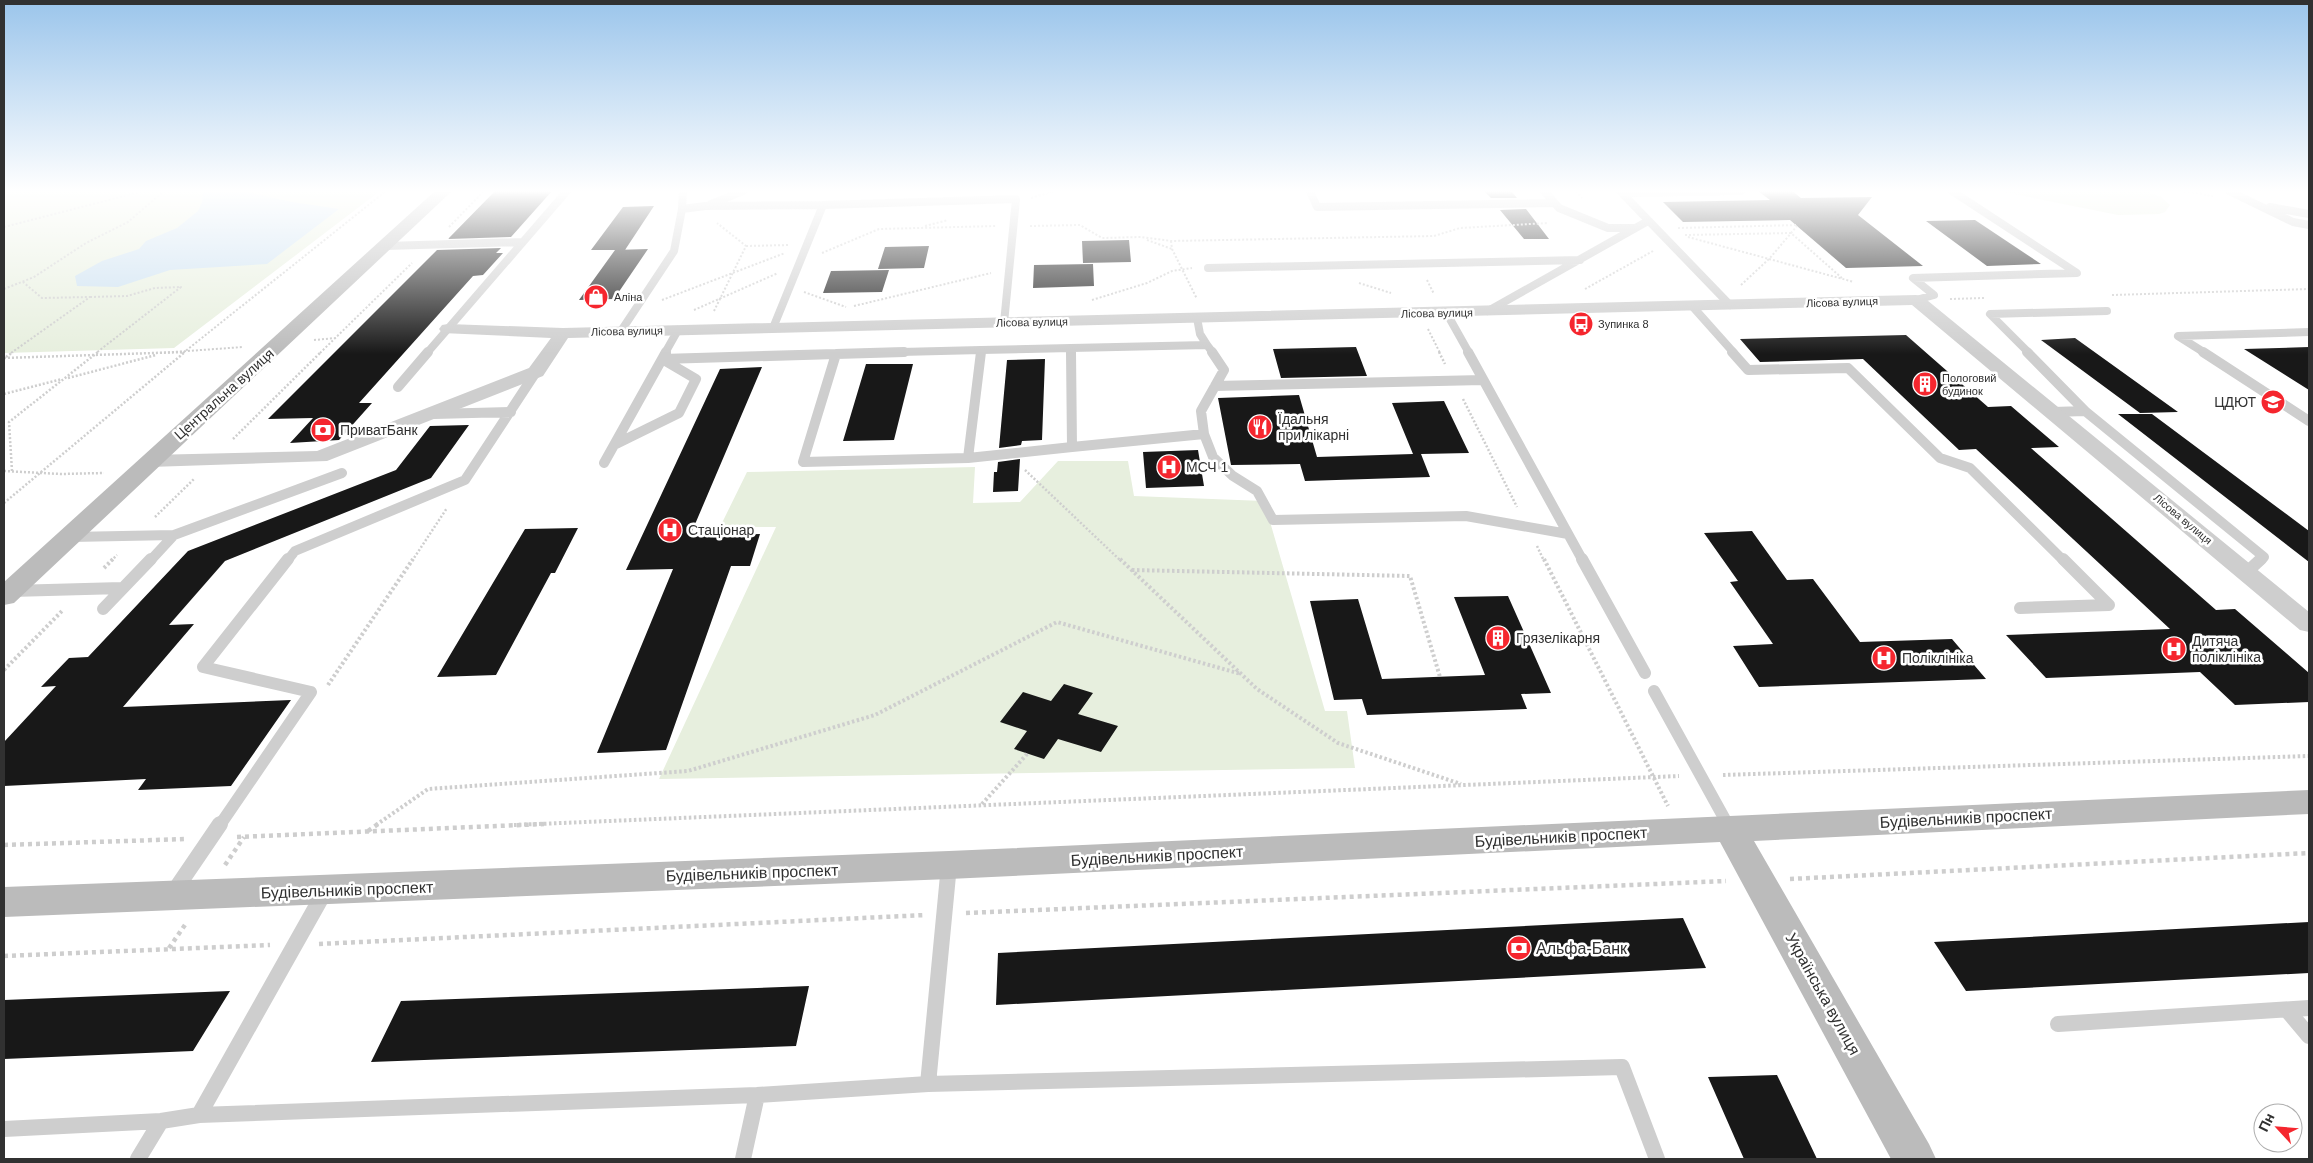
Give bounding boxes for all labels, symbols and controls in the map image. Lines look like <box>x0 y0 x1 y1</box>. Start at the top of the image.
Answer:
shop icon: Аліна <box>583 284 609 310</box>
place label: Аліна <box>614 291 643 303</box>
street label: Лісова вулиця <box>1806 295 1878 309</box>
street label: Лісова вулиця <box>1401 306 1473 320</box>
bus stop icon: Зупинка 8 <box>1568 311 1594 337</box>
street label: Лісова вулиця <box>996 315 1068 329</box>
place label: Зупинка 8 <box>1598 318 1649 330</box>
street label: Лісова вулиця <box>591 324 663 338</box>
street label: Центральна вулиця <box>171 345 277 443</box>
building icon: Пологовий будинок <box>1912 371 1938 397</box>
place label: Пологовий будинок <box>1942 372 1996 397</box>
school or university icon: ЦДЮТ <box>2260 389 2286 415</box>
place label: ЦДЮТ <box>2214 394 2256 410</box>
place label: Їдальня при лікарні <box>1278 411 1349 443</box>
restaurant icon: Їдальня при лікарні <box>1247 414 1273 440</box>
bank icon: ПриватБанк <box>310 417 336 443</box>
place label: ПриватБанк <box>340 422 419 438</box>
hospital icon: МСЧ 1 <box>1156 454 1182 480</box>
place label: МСЧ 1 <box>1186 459 1229 475</box>
street label: Лісова вулиця <box>2152 491 2214 547</box>
hospital icon: Стаціонар <box>657 517 683 543</box>
place label: Стаціонар <box>688 522 755 538</box>
building icon: Грязелікарня <box>1485 625 1511 651</box>
place label: Грязелікарня <box>1516 630 1600 646</box>
place label: Дитяча поліклініка <box>2192 633 2261 665</box>
hospital icon: Дитяча поліклініка <box>2161 636 2187 662</box>
hospital icon: Поліклініка <box>1871 645 1897 671</box>
place label: Поліклініка <box>1902 650 1974 666</box>
street label: Будівельників проспект <box>1879 805 2053 831</box>
street label: Будівельників проспект <box>1474 824 1648 850</box>
street label: Будівельників проспект <box>1070 843 1244 869</box>
street label: Будівельників проспект <box>665 861 839 885</box>
street label: Будівельників проспект <box>260 878 434 902</box>
street label: Українська вулиця <box>1782 930 1864 1058</box>
bank icon: Альфа-Банк <box>1506 935 1532 961</box>
place label: Альфа-Банк <box>1536 940 1628 957</box>
north arrow <box>2253 1103 2303 1153</box>
text: Пн <box>2255 1110 2278 1134</box>

